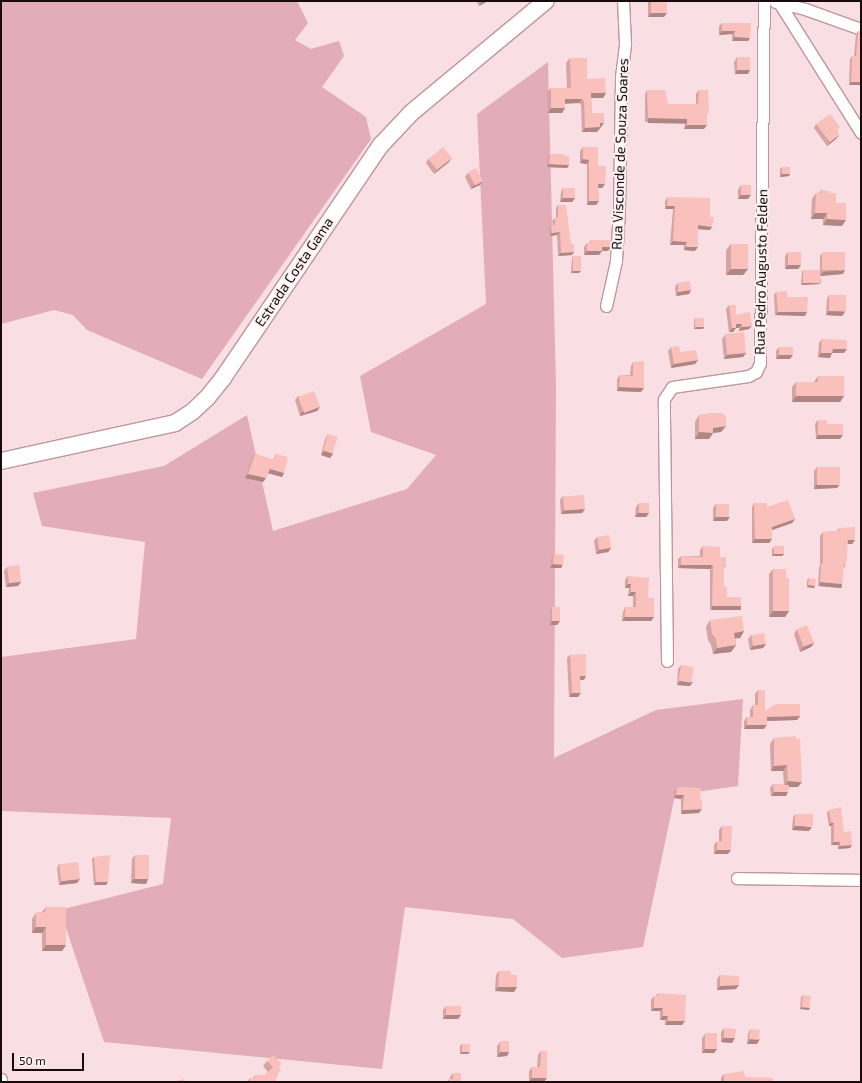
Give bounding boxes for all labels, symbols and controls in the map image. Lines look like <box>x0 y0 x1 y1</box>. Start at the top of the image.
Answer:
street label: Rua Visconde de Souza Soares <box>608 58 632 250</box>
street label: Rua Pedro Augusto Felden <box>751 189 771 355</box>
street label: Estrada Costa Gama <box>251 214 337 330</box>
scale bar <box>14 1045 86 1071</box>
text: 50 m <box>19 1053 46 1067</box>

